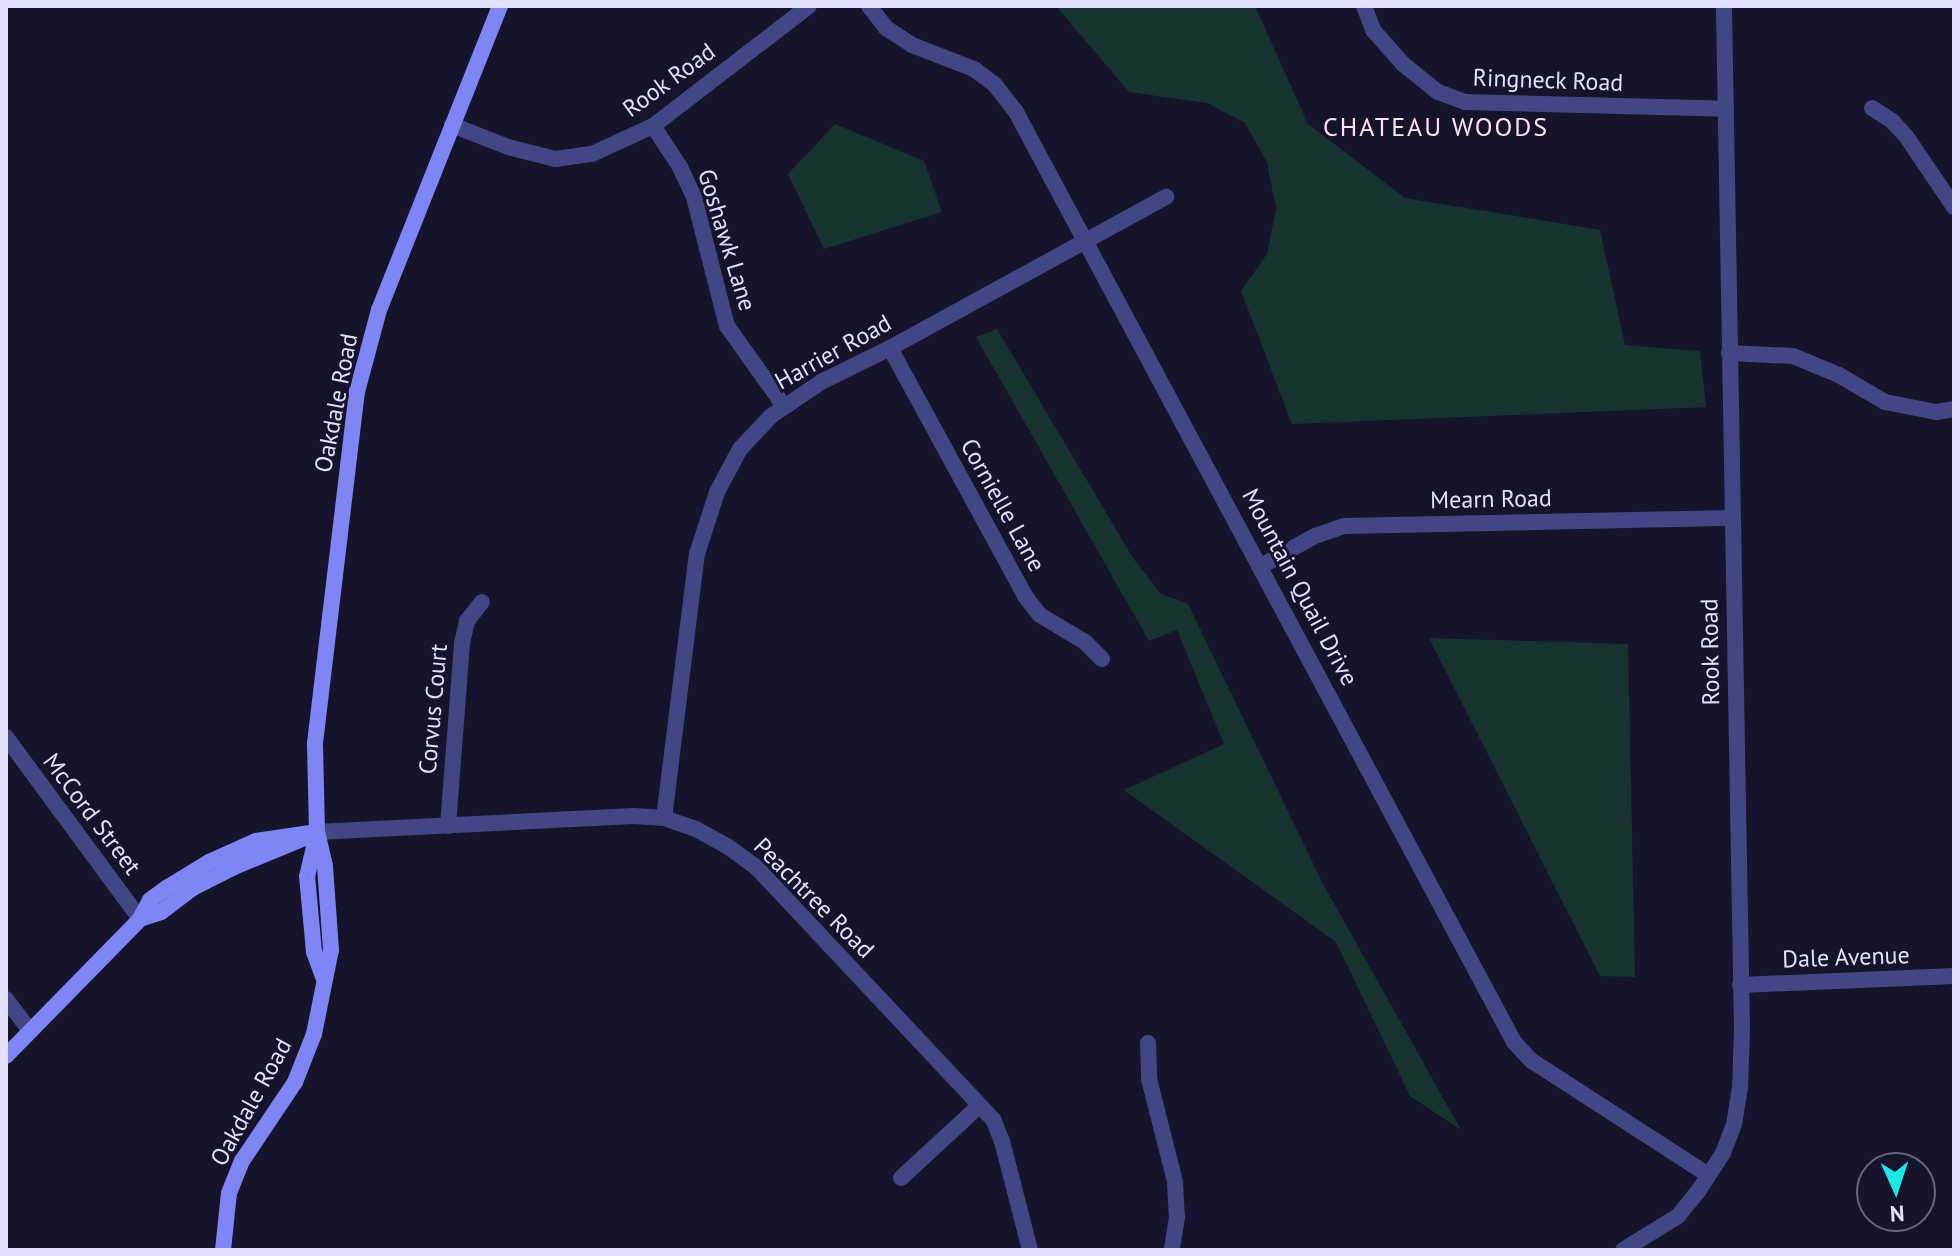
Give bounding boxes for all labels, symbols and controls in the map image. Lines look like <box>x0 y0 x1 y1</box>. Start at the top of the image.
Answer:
street label: Rook Road <box>617 37 721 123</box>
street label: Ringneck Road <box>1472 63 1624 97</box>
district label: CHATEAU WOODS <box>1323 111 1549 143</box>
street label: Goshawk Lane <box>692 165 762 315</box>
street label: Harrier Road <box>770 308 896 396</box>
street label: Oakdale Road <box>308 331 364 475</box>
street label: Cornielle Lane <box>955 434 1051 576</box>
street label: Mountain Quail Drive <box>1236 484 1364 690</box>
street label: Mearn Road <box>1430 484 1552 514</box>
street label: Rook Road <box>1695 598 1725 706</box>
street label: Corvus Court <box>413 643 453 775</box>
street label: McCord Street <box>37 748 147 880</box>
street label: Peachtree Road <box>748 832 880 964</box>
street label: Dale Avenue <box>1781 940 1911 974</box>
street label: Oakdale Road <box>204 1033 298 1171</box>
north arrow <box>1856 1152 1936 1232</box>
text: N <box>1889 1200 1905 1228</box>

